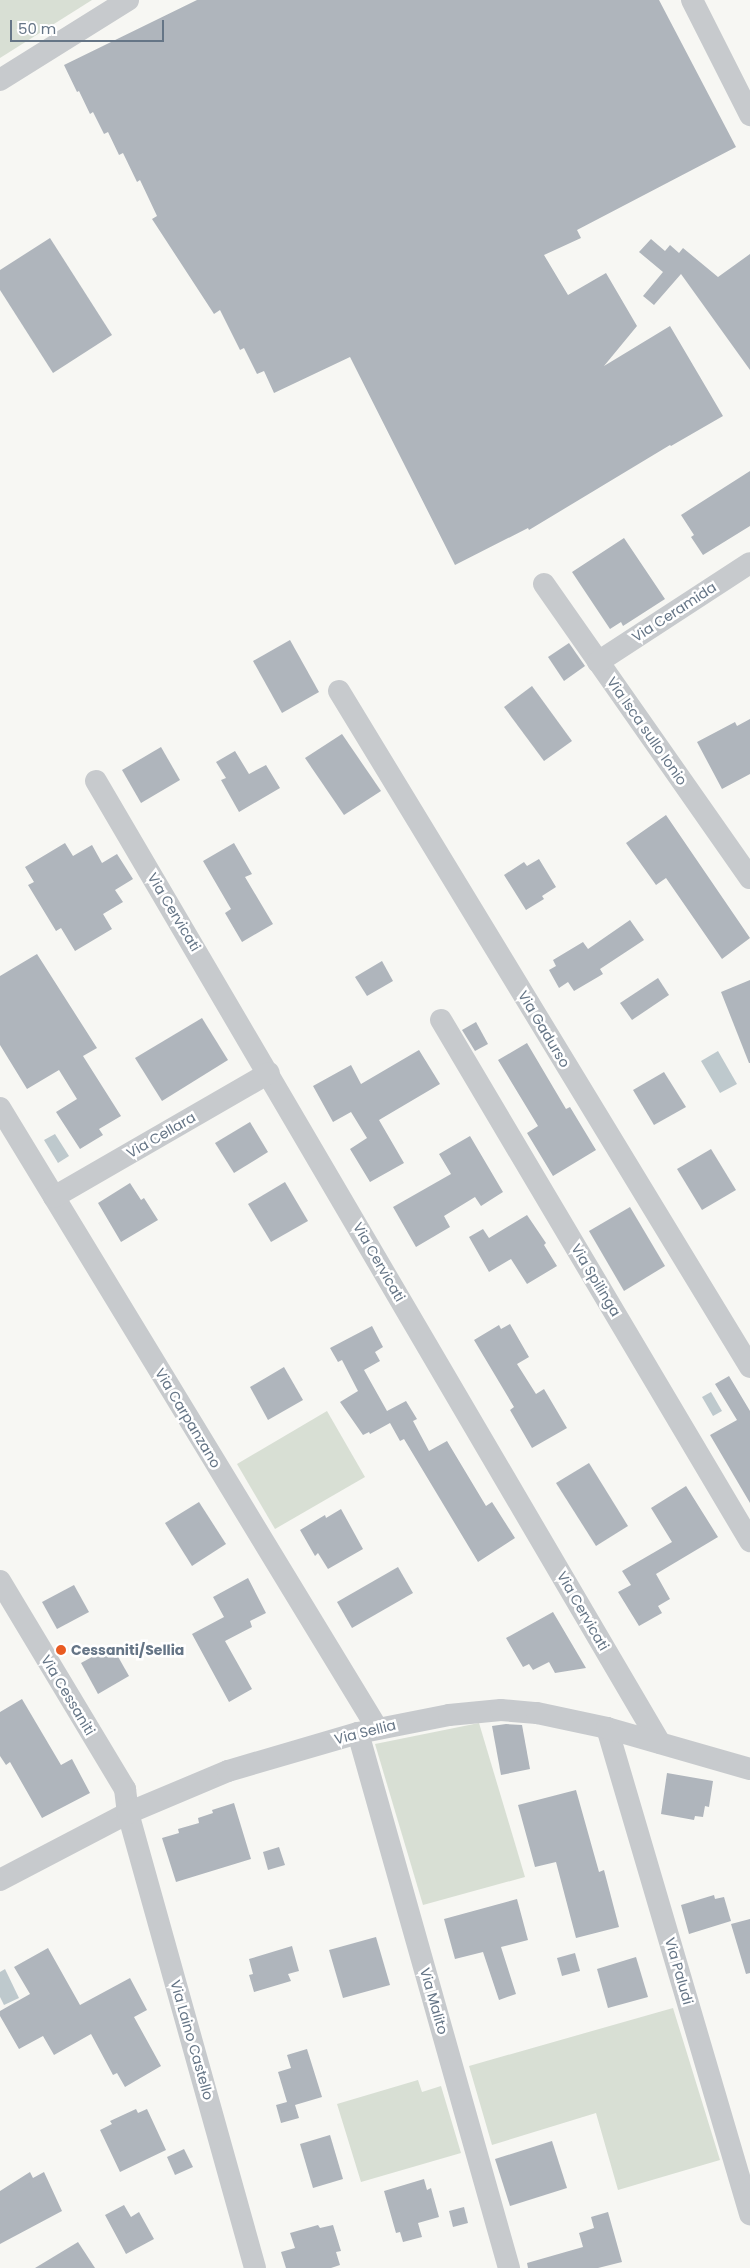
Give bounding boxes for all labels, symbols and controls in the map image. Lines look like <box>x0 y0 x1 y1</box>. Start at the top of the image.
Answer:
scale bar <box>12 10 166 42</box>
text: 50 m <box>18 18 56 39</box>
street label: Via Ceramida <box>629 579 719 645</box>
street label: Via Isca sullo Ionio <box>603 674 691 788</box>
street label: Via Cervicati <box>144 870 204 954</box>
street label: Via Gadurso <box>515 988 573 1070</box>
street label: Via Cellara <box>124 1109 198 1161</box>
street label: Via Cervicati <box>350 1219 408 1305</box>
street label: Via Spilinga <box>568 1241 624 1319</box>
street label: Via Carpanzano <box>152 1365 224 1471</box>
street label: Via Cervicati <box>554 1568 612 1654</box>
place label: Cessaniti/Sellia <box>71 1642 184 1658</box>
marker: Cessaniti/Sellia <box>55 1644 67 1656</box>
street label: Via Cessaniti <box>37 1652 99 1738</box>
street label: Via Sellia <box>332 1716 398 1748</box>
street label: Via Paludi <box>661 1936 697 2006</box>
street label: Via Malito <box>416 1966 452 2036</box>
street label: Via Laino Castello <box>167 1978 217 2102</box>

